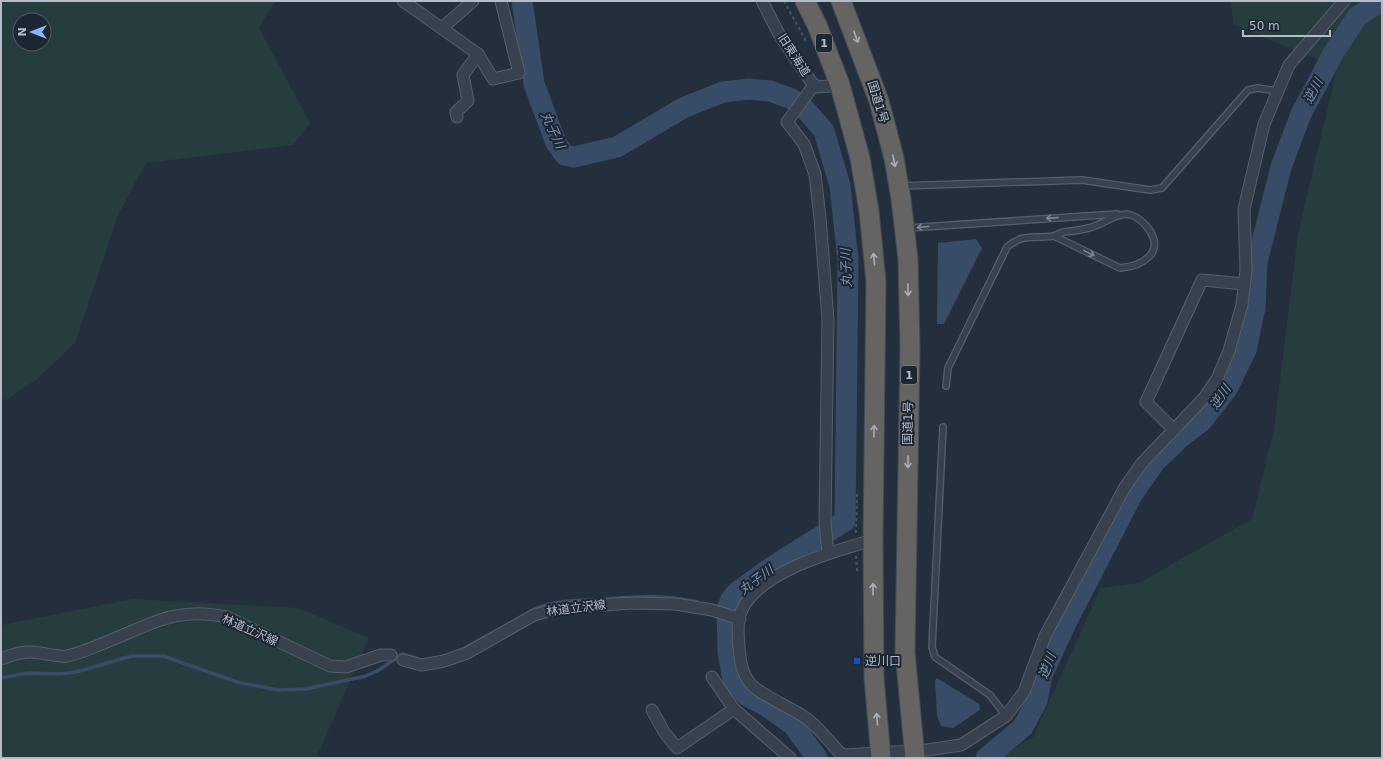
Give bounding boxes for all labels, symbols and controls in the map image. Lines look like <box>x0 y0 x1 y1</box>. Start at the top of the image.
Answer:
north arrow <box>12 12 52 52</box>
scale bar <box>1243 12 1330 38</box>
text: 50 m <box>1249 19 1280 33</box>
text: N <box>16 27 29 37</box>
one-way arrow <box>853 30 860 43</box>
street label: 旧東海道 <box>775 31 813 79</box>
road number: 1 <box>816 34 832 52</box>
water label: 逆川 <box>1300 74 1327 106</box>
street label: 国道1号 <box>865 79 891 125</box>
water label: 丸子川 <box>538 109 569 153</box>
one-way arrow <box>891 154 899 167</box>
one-way arrow <box>1046 215 1059 222</box>
one-way arrow <box>917 223 930 230</box>
water label: 丸子川 <box>838 246 854 288</box>
one-way arrow <box>1083 250 1095 257</box>
one-way arrow <box>871 253 878 266</box>
one-way arrow <box>905 283 912 296</box>
road number: 1 <box>901 366 917 384</box>
water label: 逆川 <box>1206 380 1235 412</box>
street label: 国道1号 <box>901 401 915 445</box>
one-way arrow <box>870 425 878 438</box>
one-way arrow <box>904 455 912 468</box>
water label: 丸子川 <box>736 561 778 598</box>
one-way arrow <box>869 583 877 596</box>
street label: 林道立沢線 <box>545 597 607 619</box>
street label: 林道立沢線 <box>220 611 280 649</box>
water label: 逆川 <box>1035 649 1059 681</box>
place label: 逆川口 <box>865 654 901 668</box>
marker: 逆川口 <box>852 656 862 666</box>
one-way arrow <box>873 713 881 726</box>

